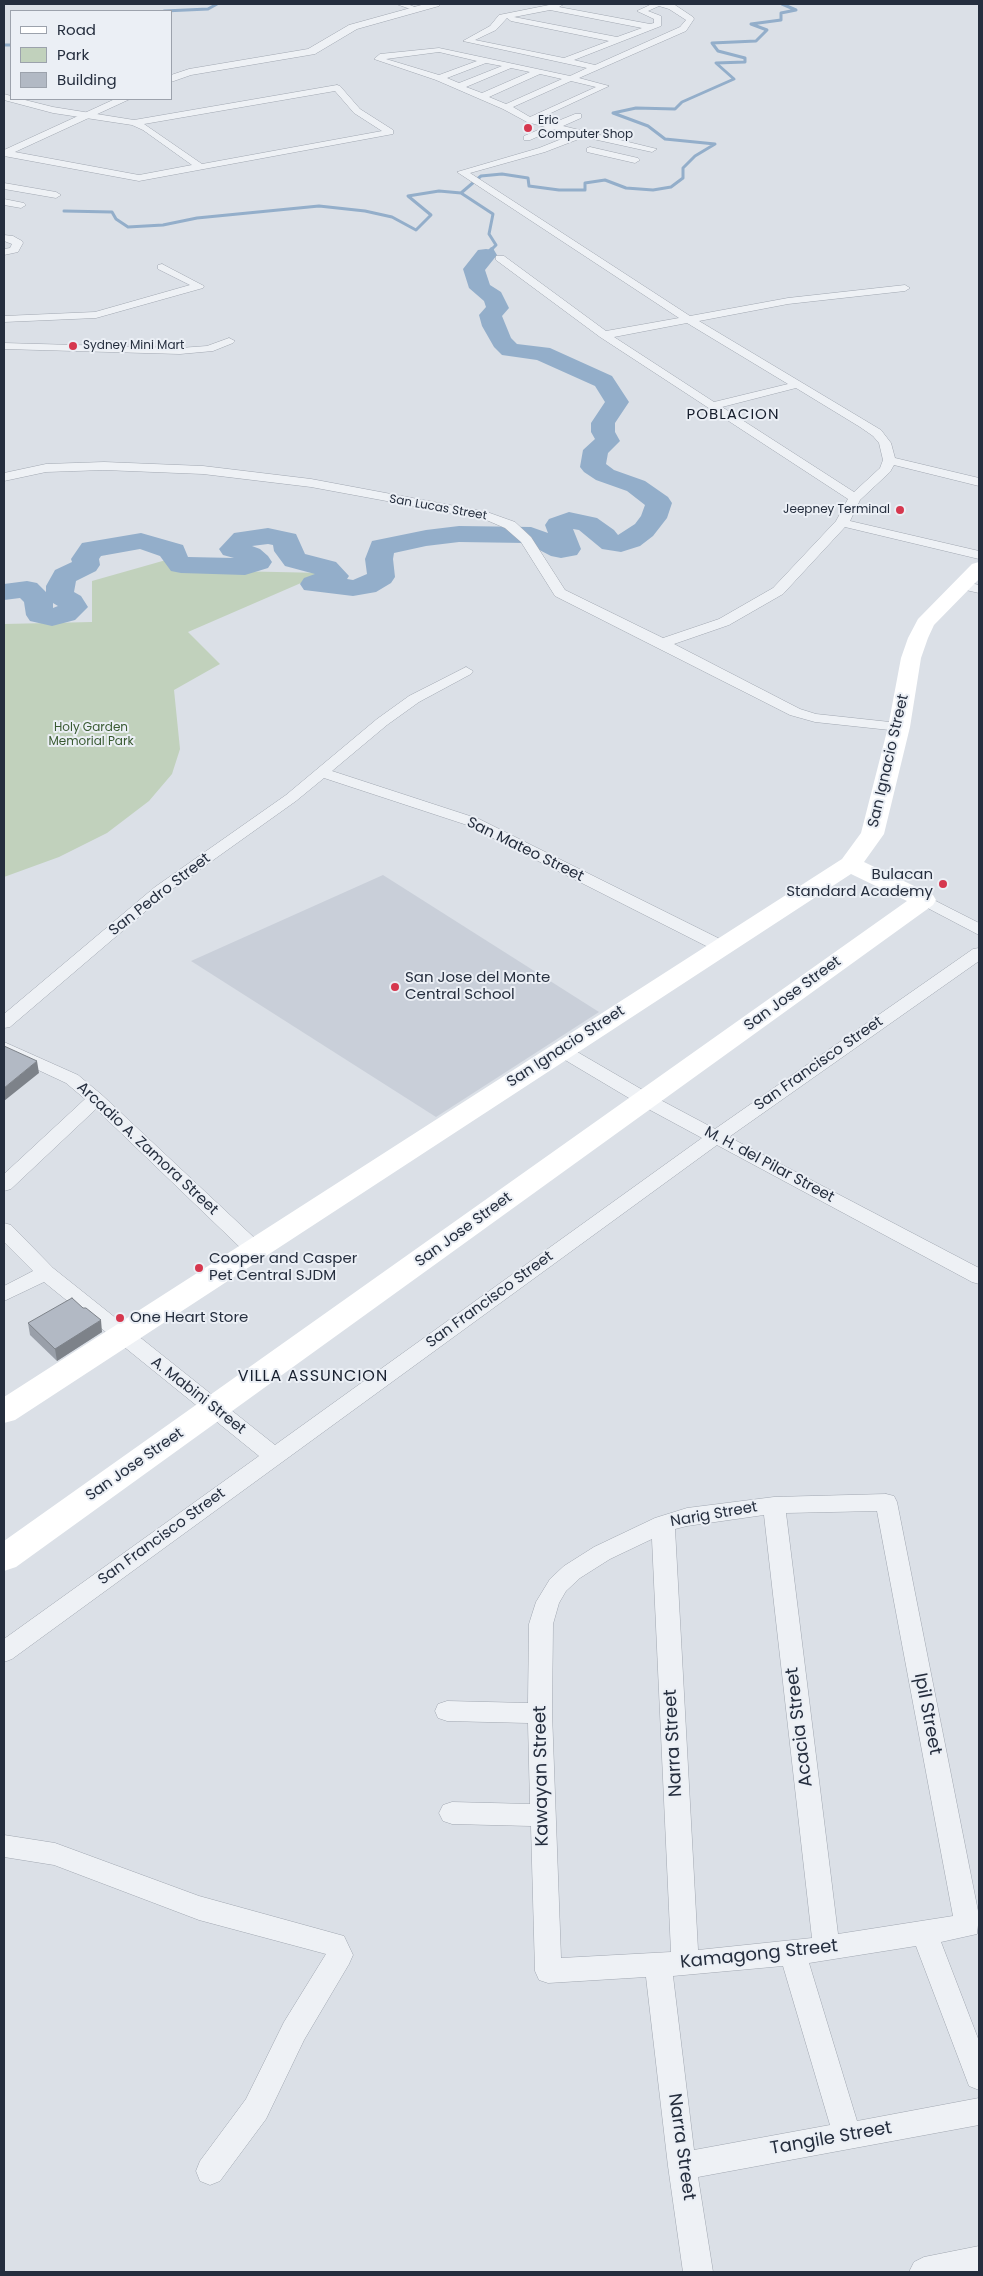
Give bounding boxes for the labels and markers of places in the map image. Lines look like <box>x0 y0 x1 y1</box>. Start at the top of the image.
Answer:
place label: Eric Computer Shop <box>538 114 633 142</box>
marker: Eric Computer Shop <box>522 122 534 134</box>
place label: Sydney Mini Mart <box>83 339 184 353</box>
marker: Sydney Mini Mart <box>67 340 79 352</box>
place label: Jeepney Terminal <box>783 503 890 517</box>
marker: Jeepney Terminal <box>894 504 906 516</box>
place label: Bulacan Standard Academy <box>786 866 933 901</box>
marker: Bulacan Standard Academy <box>937 878 949 890</box>
place label: San Jose del Monte Central School <box>405 969 550 1004</box>
marker: San Jose del Monte Central School <box>389 981 401 993</box>
place label: Cooper and Casper Pet Central SJDM <box>209 1250 357 1285</box>
marker: Cooper and Casper Pet Central SJDM <box>193 1262 205 1274</box>
place label: One Heart Store <box>130 1309 248 1327</box>
marker: One Heart Store <box>114 1312 126 1324</box>

